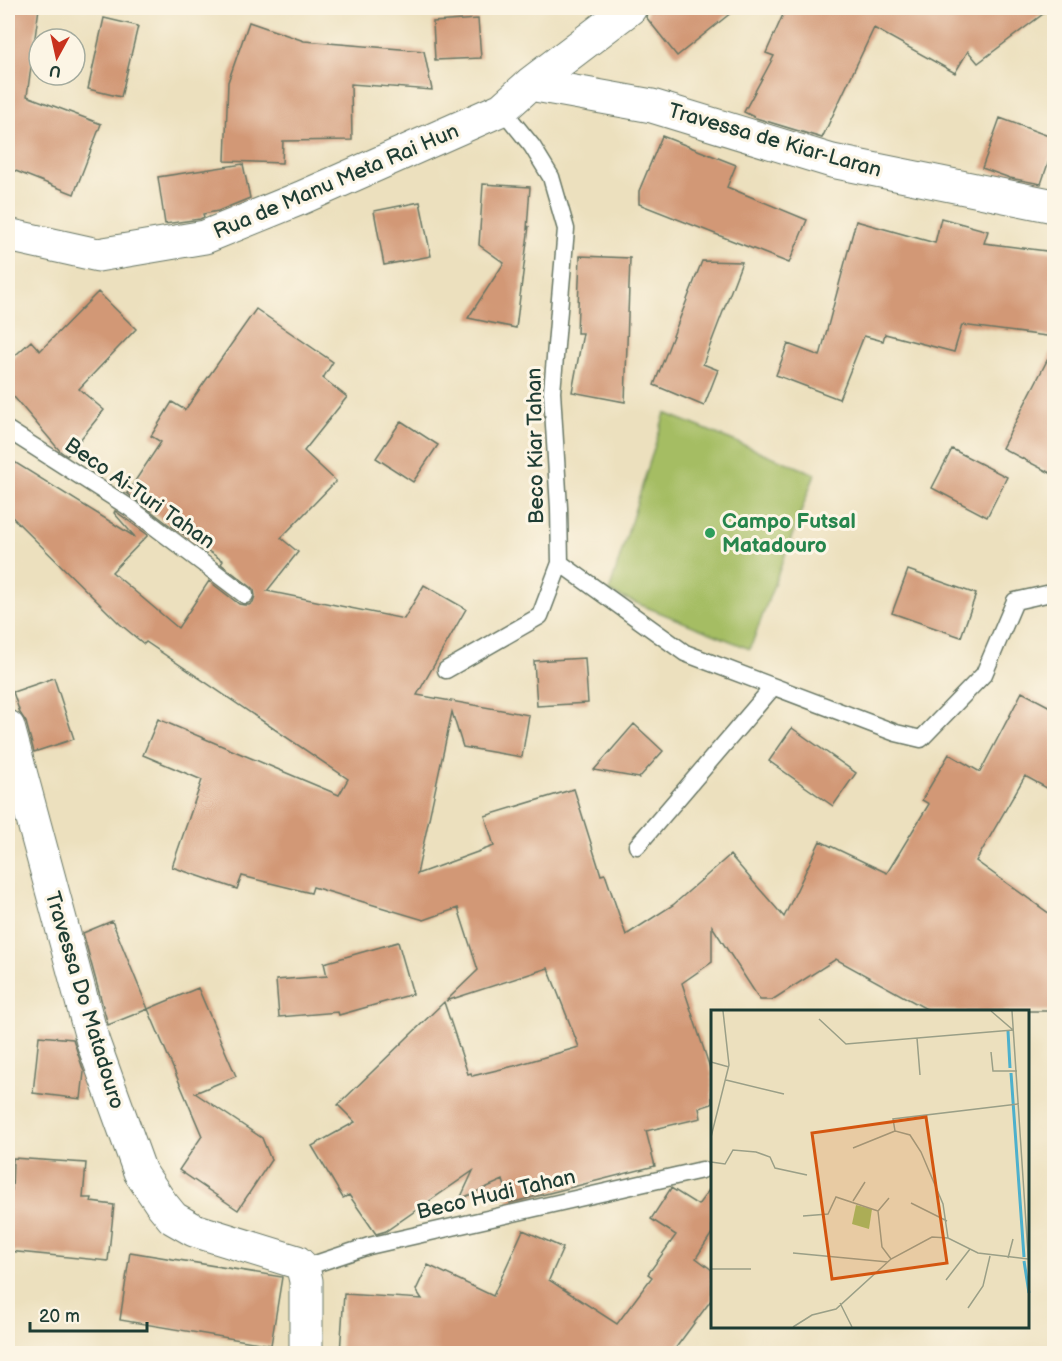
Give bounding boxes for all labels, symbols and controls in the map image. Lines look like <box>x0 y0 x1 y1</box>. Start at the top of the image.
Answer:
north arrow <box>27 27 87 87</box>
text: U <box>48 60 62 81</box>
street label: Travessa de Kiar-Laran <box>665 98 884 183</box>
street label: Rua de Manu Meta Rai Hun <box>210 118 462 244</box>
street label: Beco Kiar Tahan <box>522 368 549 524</box>
street label: Beco Ai-Turi Tahan <box>60 432 219 554</box>
place label: Campo Futsal Matadouro <box>722 509 856 558</box>
marker: Campo Futsal Matadouro <box>703 526 717 540</box>
street label: Travessa Do Matadouro <box>40 888 130 1112</box>
inset map <box>711 1010 1029 1328</box>
street label: Beco Hudi Tahan <box>414 1164 578 1225</box>
scale bar <box>30 1295 147 1333</box>
text: 20 m <box>39 1306 80 1327</box>

